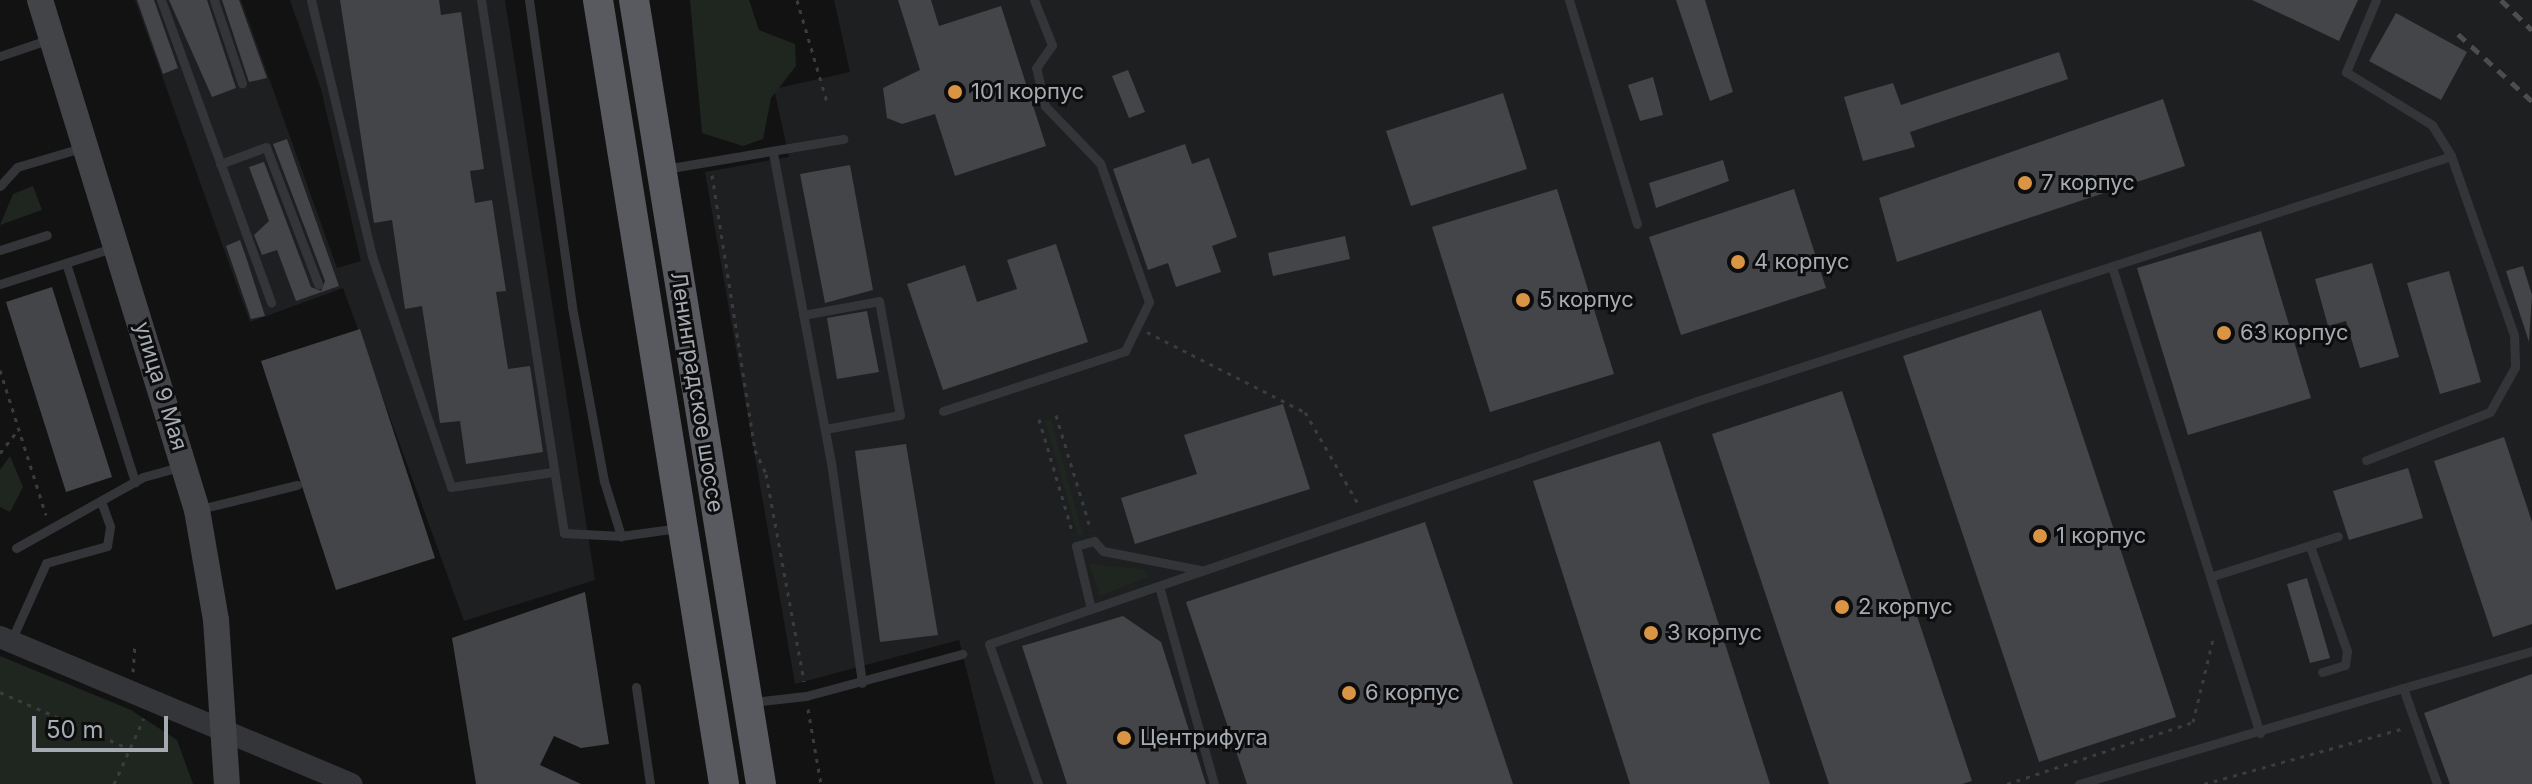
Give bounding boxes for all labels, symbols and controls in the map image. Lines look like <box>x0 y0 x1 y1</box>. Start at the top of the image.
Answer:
place label: 101 корпус <box>971 79 1084 105</box>
marker: 101 корпус <box>946 83 964 101</box>
place label: 7 корпус <box>2041 170 2135 196</box>
marker: 7 корпус <box>2016 174 2034 192</box>
place label: 4 корпус <box>1754 249 1850 275</box>
marker: 4 корпус <box>1729 253 1747 271</box>
street label: Ленинградское шоссе <box>665 270 729 514</box>
place label: 5 корпус <box>1539 287 1634 313</box>
marker: 5 корпус <box>1514 291 1532 309</box>
street label: улица 9 Мая <box>129 319 193 453</box>
place label: 63 корпус <box>2240 320 2349 346</box>
marker: 63 корпус <box>2215 324 2233 342</box>
place label: 1 корпус <box>2056 523 2146 549</box>
marker: 1 корпус <box>2031 527 2049 545</box>
place label: 2 корпус <box>1858 594 1953 620</box>
marker: 2 корпус <box>1833 598 1851 616</box>
place label: 3 корпус <box>1667 620 1762 646</box>
marker: 3 корпус <box>1642 624 1660 642</box>
place label: 6 корпус <box>1365 680 1460 706</box>
marker: 6 корпус <box>1340 684 1358 702</box>
scale bar <box>36 700 172 750</box>
text: 50 m <box>46 715 104 744</box>
place label: Центрифуга <box>1140 725 1268 751</box>
marker: Центрифуга <box>1115 729 1133 747</box>

